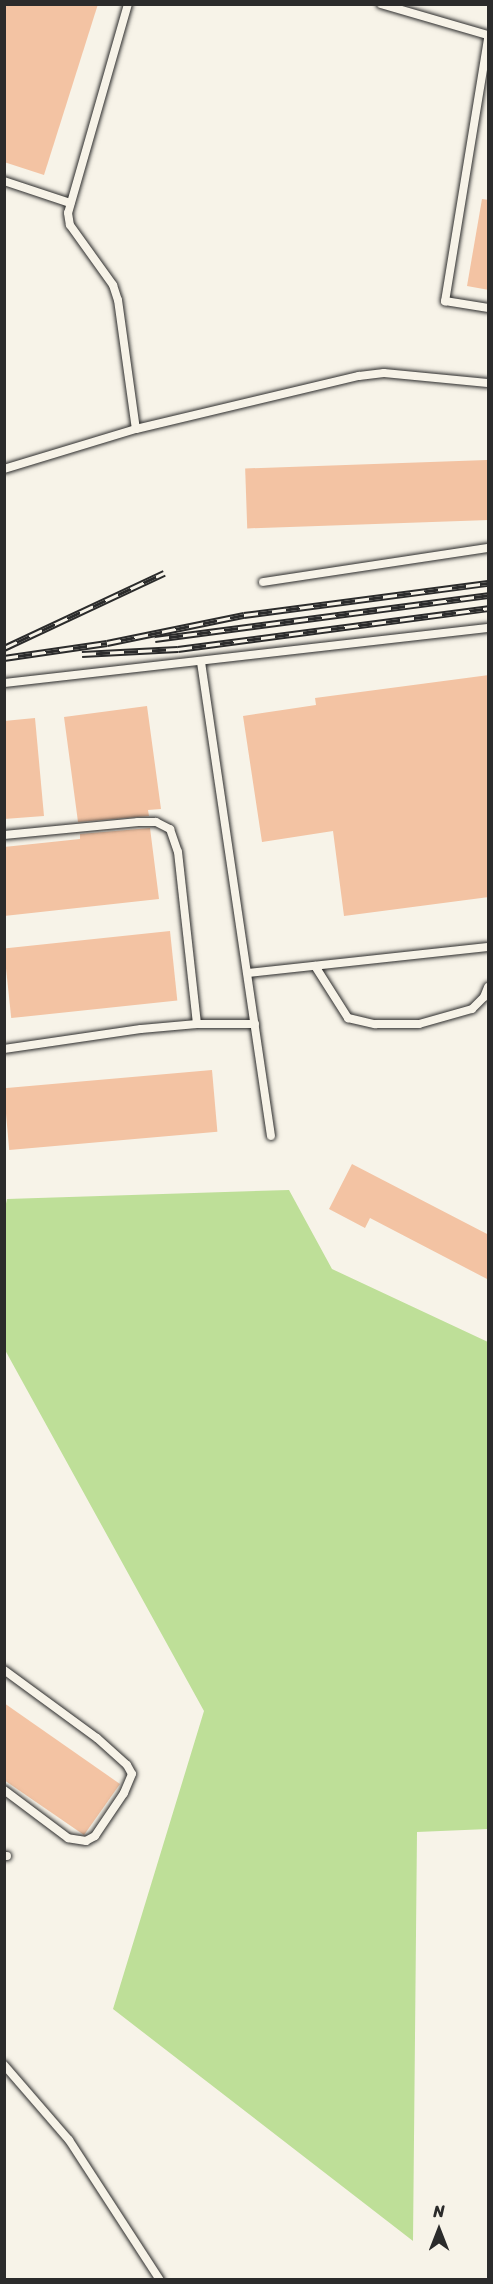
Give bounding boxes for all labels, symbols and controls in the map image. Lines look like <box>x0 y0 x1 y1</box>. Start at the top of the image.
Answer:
text: N <box>433 2197 445 2226</box>
north arrow <box>409 2200 469 2260</box>

